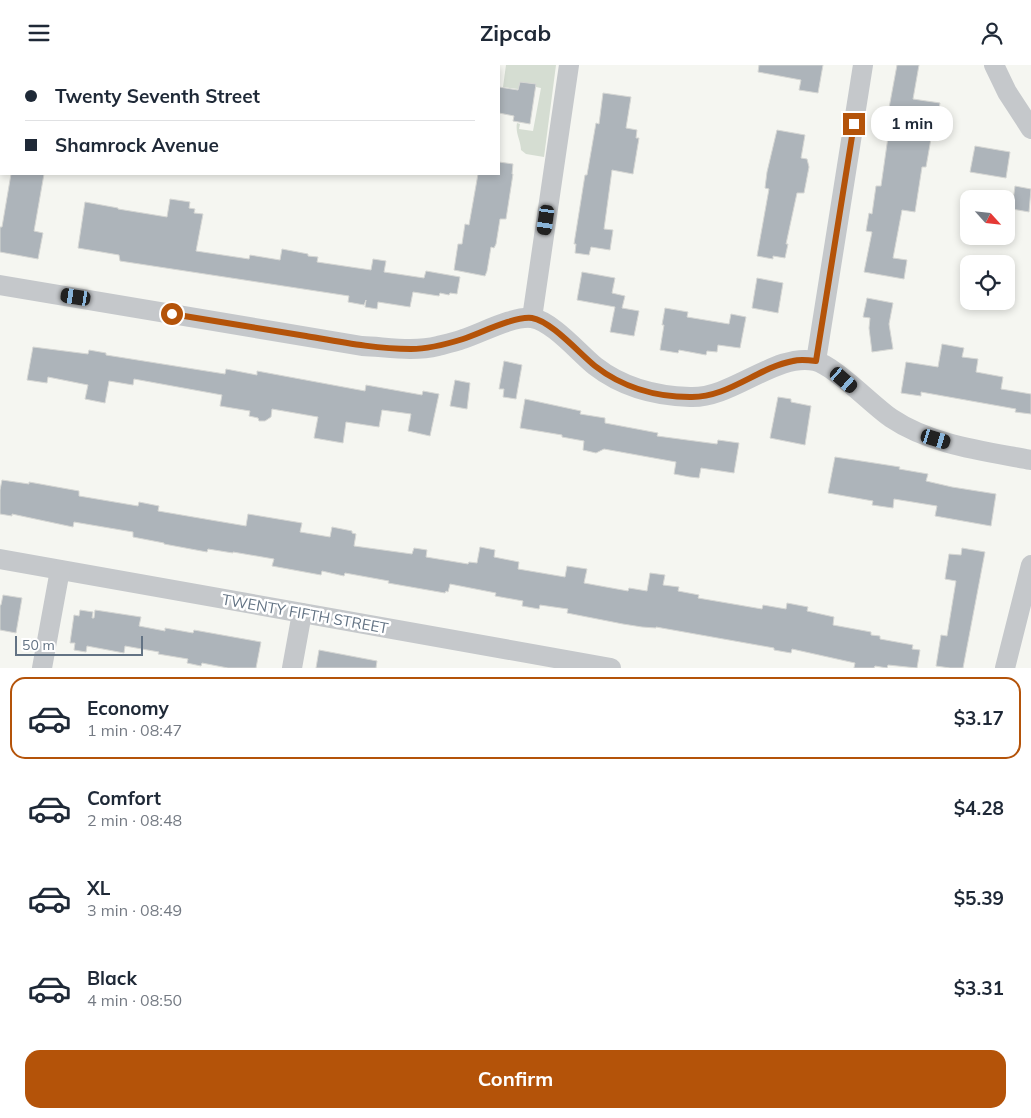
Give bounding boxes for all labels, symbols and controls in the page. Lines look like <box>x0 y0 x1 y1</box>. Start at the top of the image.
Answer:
icon: menu <box>25 19 53 47</box>
text: Zipcab <box>480 19 551 47</box>
icon: person <box>978 19 1006 47</box>
text: Twenty Seventh Street <box>55 84 260 108</box>
callout: 1 min <box>872 107 954 141</box>
route end <box>843 113 865 135</box>
text: 1 min <box>891 113 933 133</box>
text: Shamrock Avenue <box>55 133 219 157</box>
north arrow <box>960 190 1015 245</box>
map controls <box>960 190 1015 310</box>
car <box>536 204 555 236</box>
button: locate <box>960 255 1015 310</box>
car <box>60 287 91 307</box>
route start <box>161 303 183 325</box>
car <box>827 364 860 396</box>
car <box>919 427 952 451</box>
street label: TWENTY FIFTH STREET <box>220 590 390 637</box>
scale bar <box>15 633 142 656</box>
text: 50 m <box>22 636 55 654</box>
icon: car <box>27 696 72 741</box>
text: Economy <box>87 696 169 720</box>
text: $3.17 <box>954 706 1004 730</box>
text: 1 min · 08:47 <box>87 720 182 740</box>
icon: car <box>27 786 72 831</box>
text: Comfort <box>87 786 161 810</box>
text: $4.28 <box>954 796 1004 820</box>
text: 2 min · 08:48 <box>87 810 182 830</box>
icon: car <box>27 876 72 921</box>
text: XL <box>87 876 110 900</box>
text: $5.39 <box>954 886 1004 910</box>
text: 3 min · 08:49 <box>87 900 182 920</box>
icon: car <box>27 966 72 1011</box>
text: Black <box>87 966 137 990</box>
text: $3.31 <box>954 976 1004 1000</box>
text: 4 min · 08:50 <box>87 990 182 1010</box>
button: Confirm <box>25 1050 1006 1108</box>

